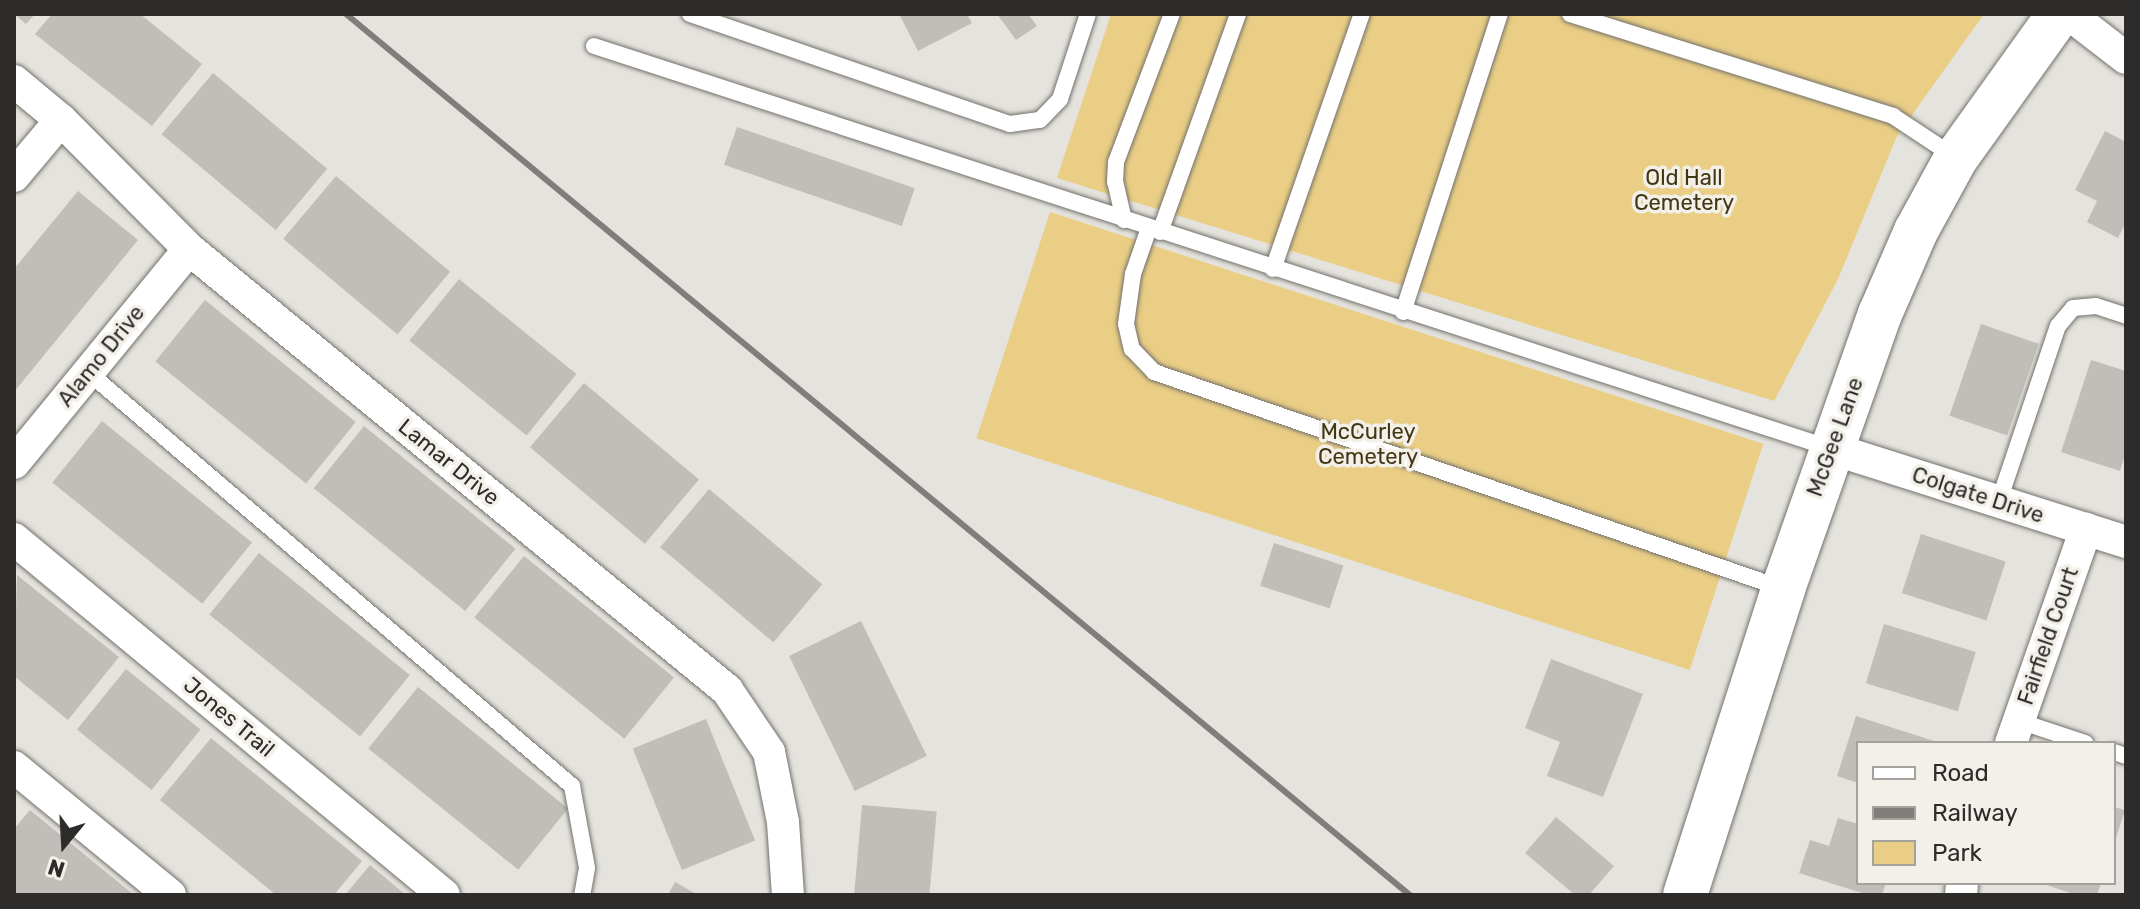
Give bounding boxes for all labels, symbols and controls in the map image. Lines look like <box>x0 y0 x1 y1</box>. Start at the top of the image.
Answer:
park label: Old Hall Cemetery <box>1634 164 1734 216</box>
street label: Alamo Drive <box>52 300 150 412</box>
street label: McGee Lane <box>1801 374 1869 500</box>
street label: Lamar Drive <box>393 413 505 511</box>
park label: McCurley Cemetery <box>1318 418 1418 470</box>
street label: Colgate Drive <box>1909 461 2047 529</box>
street label: Fairfield Court <box>2012 564 2084 708</box>
street label: Jones Trail <box>178 671 280 763</box>
legend <box>1856 741 2116 885</box>
text: Road <box>1932 759 1989 787</box>
text: Railway <box>1932 799 2018 827</box>
north arrow <box>24 805 104 885</box>
text: Park <box>1932 839 1982 867</box>
text: N <box>45 853 68 884</box>

